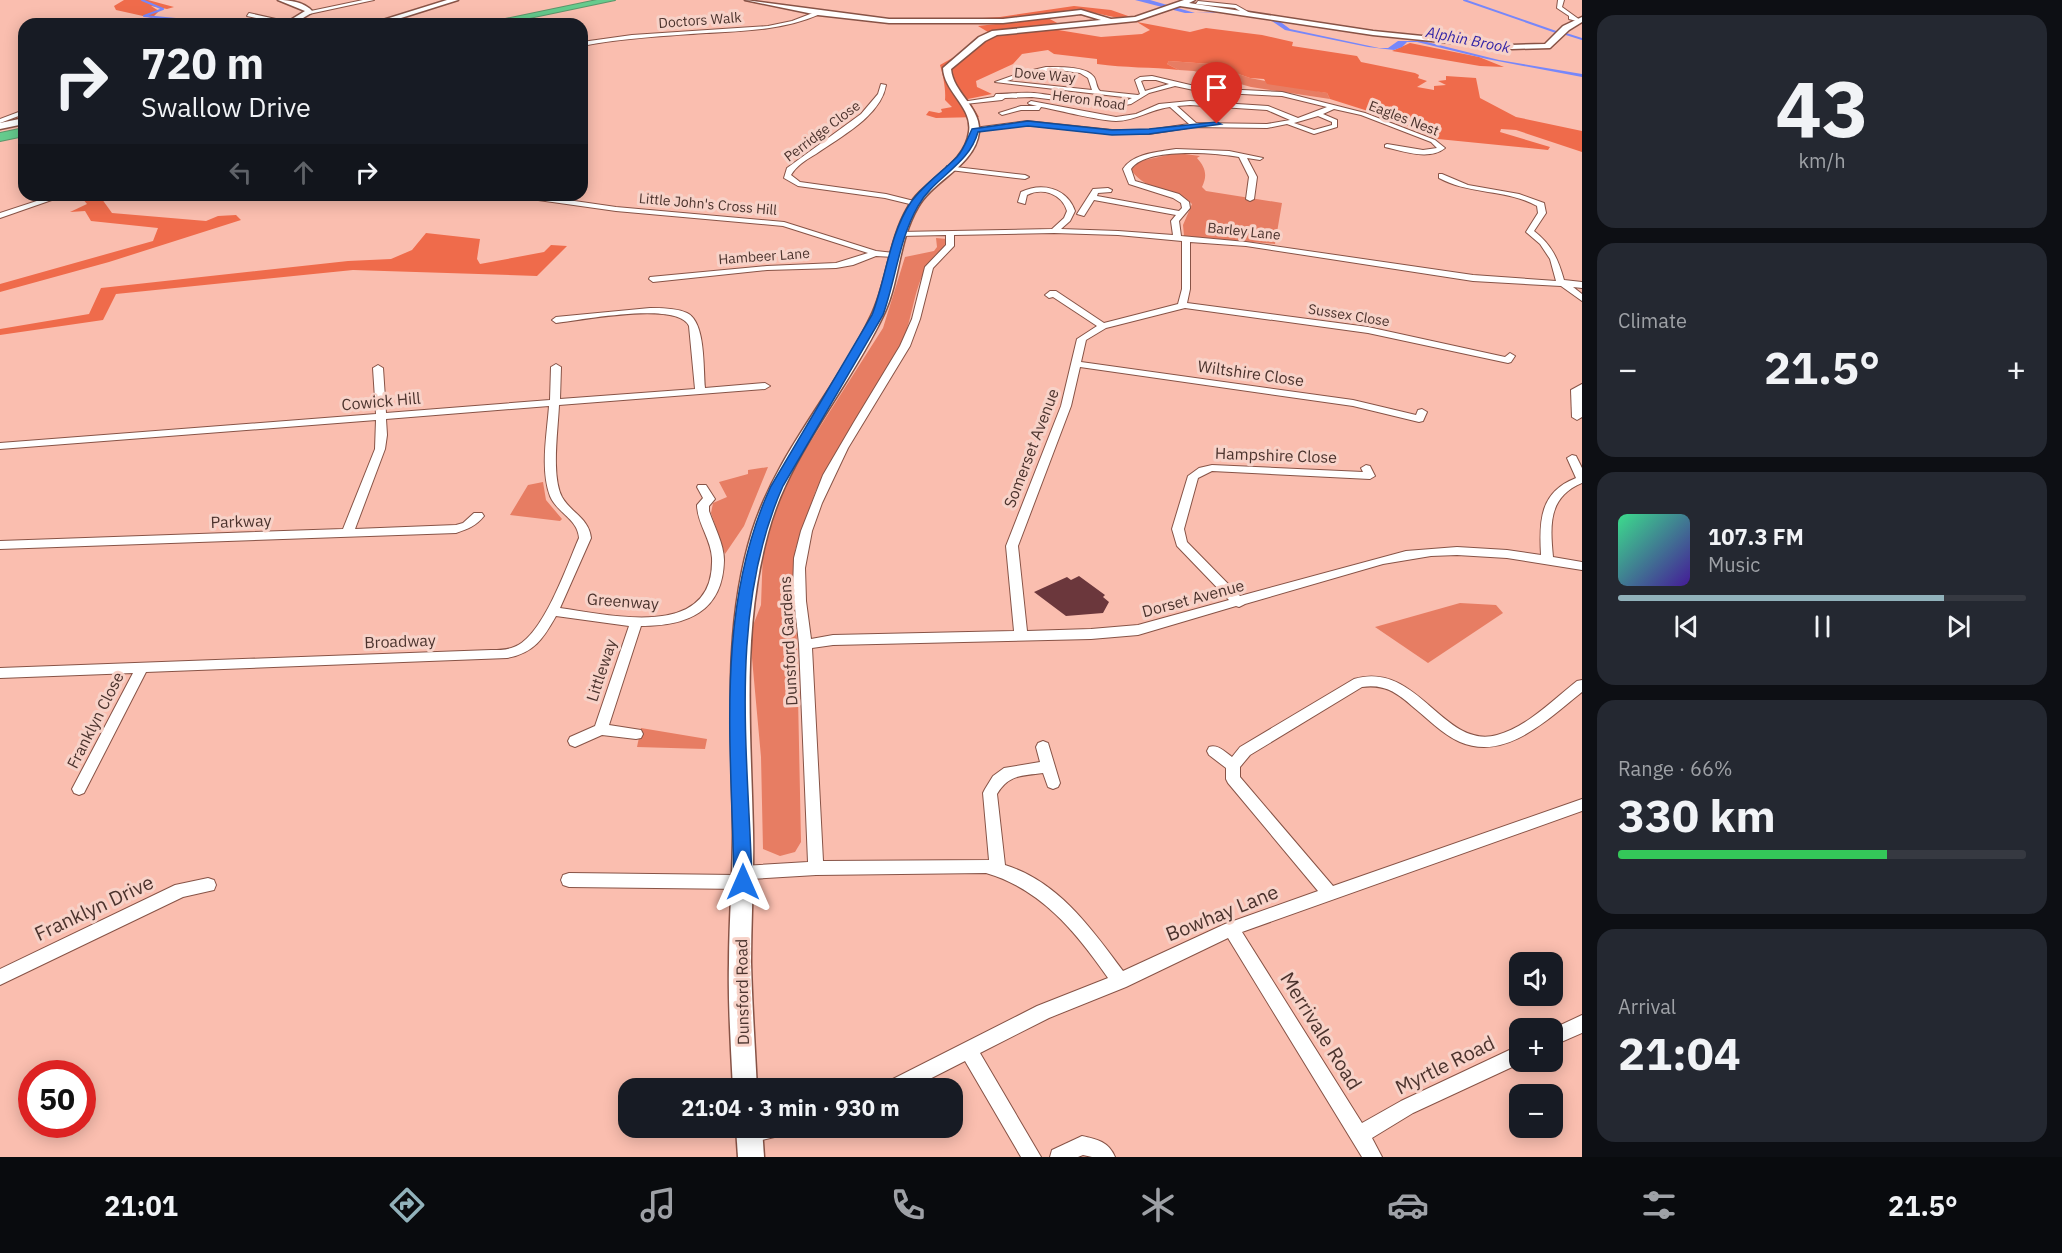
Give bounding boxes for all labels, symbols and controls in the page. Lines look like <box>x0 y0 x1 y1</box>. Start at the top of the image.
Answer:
street label: Doctors Walk <box>658 8 743 32</box>
water label: Alphin Brook <box>1423 22 1512 57</box>
text: 720 m <box>141 36 264 91</box>
icon: right <box>42 42 120 120</box>
text: 43 <box>1775 57 1869 158</box>
pin <box>1191 62 1242 124</box>
street label: Dove Way <box>1014 63 1076 87</box>
icon: arrive <box>1200 71 1233 104</box>
street label: Heron Road <box>1051 86 1127 114</box>
text: Swallow Drive <box>141 89 311 124</box>
street label: Perridge Close <box>780 96 864 166</box>
street label: Eagles Nest <box>1366 96 1442 140</box>
text: km/h <box>1798 147 1846 174</box>
icon: left <box>224 156 257 189</box>
icon: ahead <box>287 156 320 189</box>
icon: right <box>350 156 383 189</box>
street label: Little John's Cross Hill <box>638 189 778 219</box>
street label: Barley Lane <box>1206 218 1282 244</box>
street label: Hambeer Lane <box>718 244 811 268</box>
street label: Sussex Close <box>1307 300 1391 330</box>
text: Climate <box>1618 307 1687 334</box>
text: 21.5° <box>1764 338 1880 396</box>
text: − <box>1618 347 1638 390</box>
text: + <box>2006 347 2026 390</box>
street label: Wiltshire Close <box>1197 356 1306 390</box>
street label: Somerset Avenue <box>999 385 1063 511</box>
street label: Cowick Hill <box>341 388 421 414</box>
street label: Hampshire Close <box>1215 443 1338 467</box>
street label: Parkway <box>210 510 272 532</box>
text: 107.3 FM <box>1708 522 1804 551</box>
text: Music <box>1708 551 1760 578</box>
street label: Dorset Avenue <box>1140 575 1246 621</box>
street label: Dunsford Gardens <box>775 576 801 706</box>
street label: Greenway <box>586 589 660 613</box>
icon: previous <box>1670 610 1703 643</box>
icon: pause <box>1806 610 1839 643</box>
icon: next <box>1942 610 1975 643</box>
street label: Broadway <box>364 630 436 652</box>
street label: Littleway <box>581 636 621 704</box>
street label: Franklyn Close <box>62 668 128 771</box>
text: Range · 66% <box>1618 755 1733 782</box>
text: 330 km <box>1618 786 1776 844</box>
position arrow <box>711 850 775 914</box>
street label: Franklyn Drive <box>30 868 158 947</box>
street label: Bowhay Lane <box>1162 878 1282 947</box>
street label: Dunsford Road <box>731 939 753 1045</box>
map controls <box>1509 952 1563 1138</box>
button: sound <box>1509 952 1563 1006</box>
street label: Merrivale Road <box>1274 967 1368 1095</box>
text: Arrival <box>1618 993 1676 1020</box>
button: + <box>1509 1018 1563 1072</box>
text: 21:04 <box>1618 1024 1741 1082</box>
street label: Myrtle Road <box>1390 1029 1499 1100</box>
speed limit sign: 50 <box>18 1060 96 1138</box>
button: − <box>1509 1084 1563 1138</box>
text: 21:04 · 3 min · 930 m <box>681 1093 900 1122</box>
icon: directions <box>386 1184 428 1226</box>
icon: music <box>637 1184 679 1226</box>
icon: phone <box>887 1184 929 1226</box>
icon: climate <box>1137 1184 1179 1226</box>
icon: car <box>1387 1184 1429 1226</box>
icon: filters <box>1638 1184 1680 1226</box>
text: 21:01 <box>104 1188 178 1223</box>
text: 21.5° <box>1888 1188 1958 1223</box>

